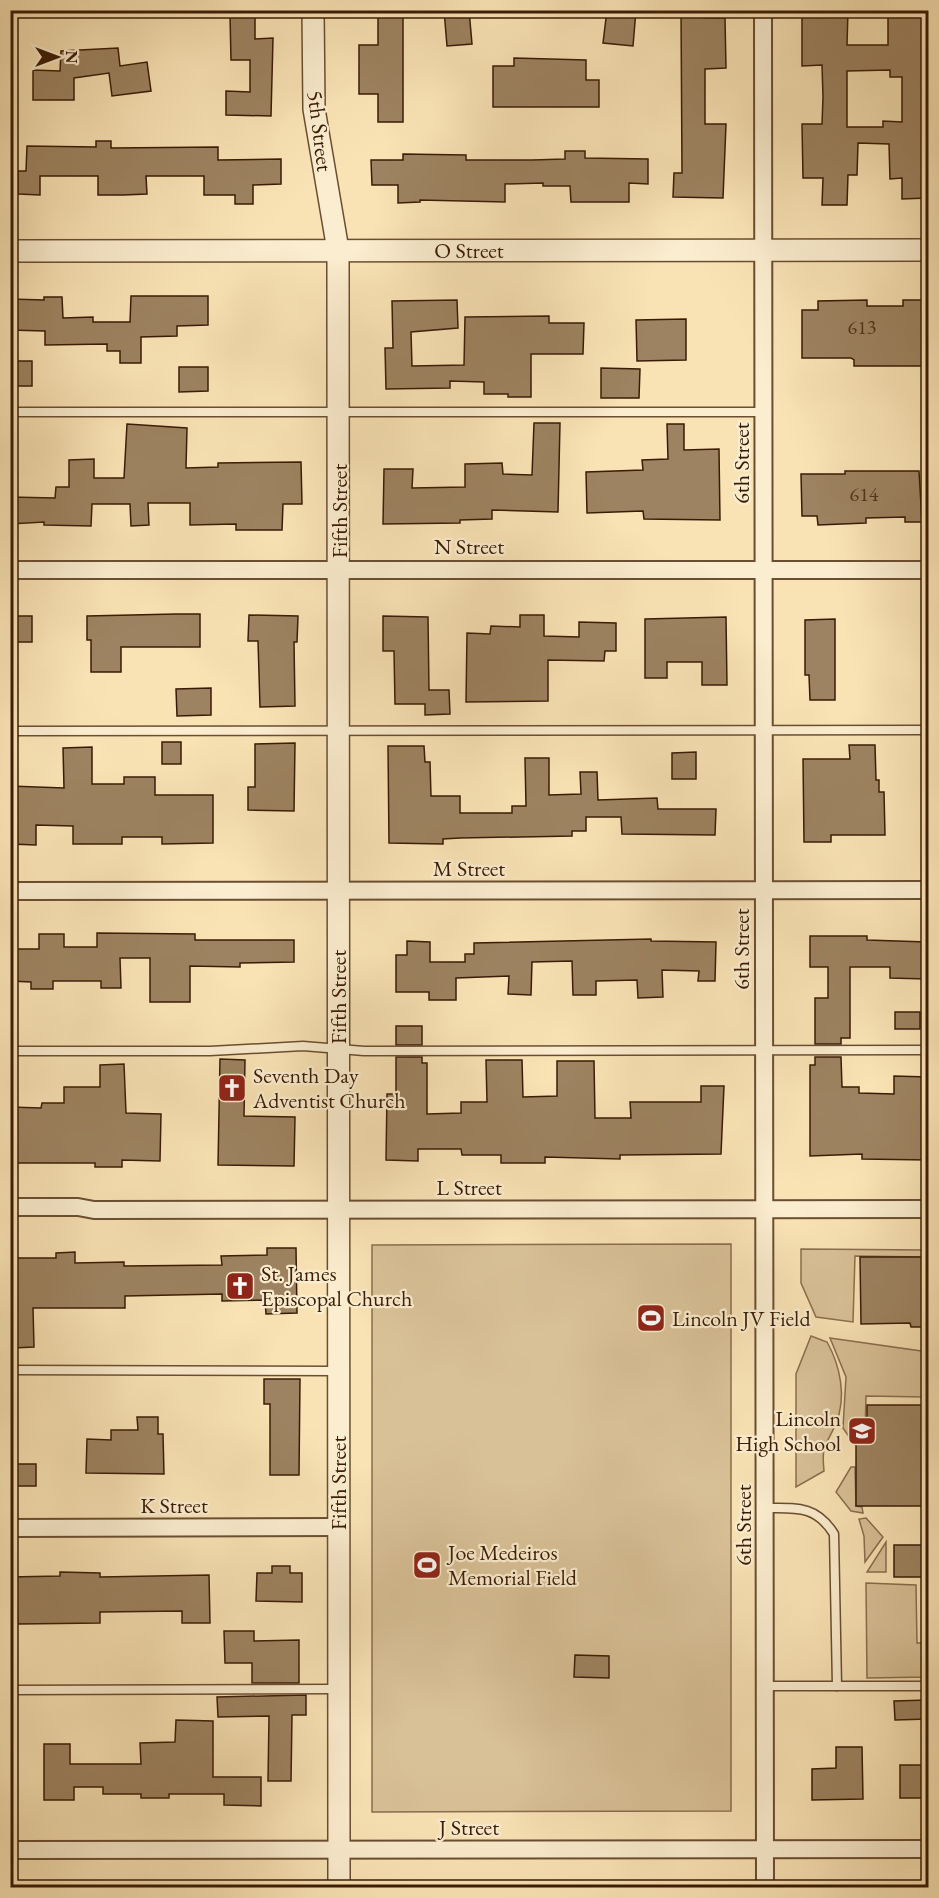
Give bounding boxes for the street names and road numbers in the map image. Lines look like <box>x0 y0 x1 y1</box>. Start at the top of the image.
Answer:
street label: 5th Street <box>301 89 339 173</box>
street label: O Street <box>434 236 504 265</box>
street label: 6th Street <box>727 422 756 504</box>
street label: Fifth Street <box>325 464 354 558</box>
street label: N Street <box>434 532 504 561</box>
street label: M Street <box>433 854 505 883</box>
street label: 6th Street <box>727 908 756 990</box>
street label: Fifth Street <box>324 950 353 1044</box>
street label: L Street <box>436 1173 502 1202</box>
street label: Fifth Street <box>324 1436 353 1530</box>
street label: 6th Street <box>729 1484 758 1566</box>
street label: K Street <box>140 1491 208 1520</box>
street label: J Street <box>437 1813 499 1842</box>

